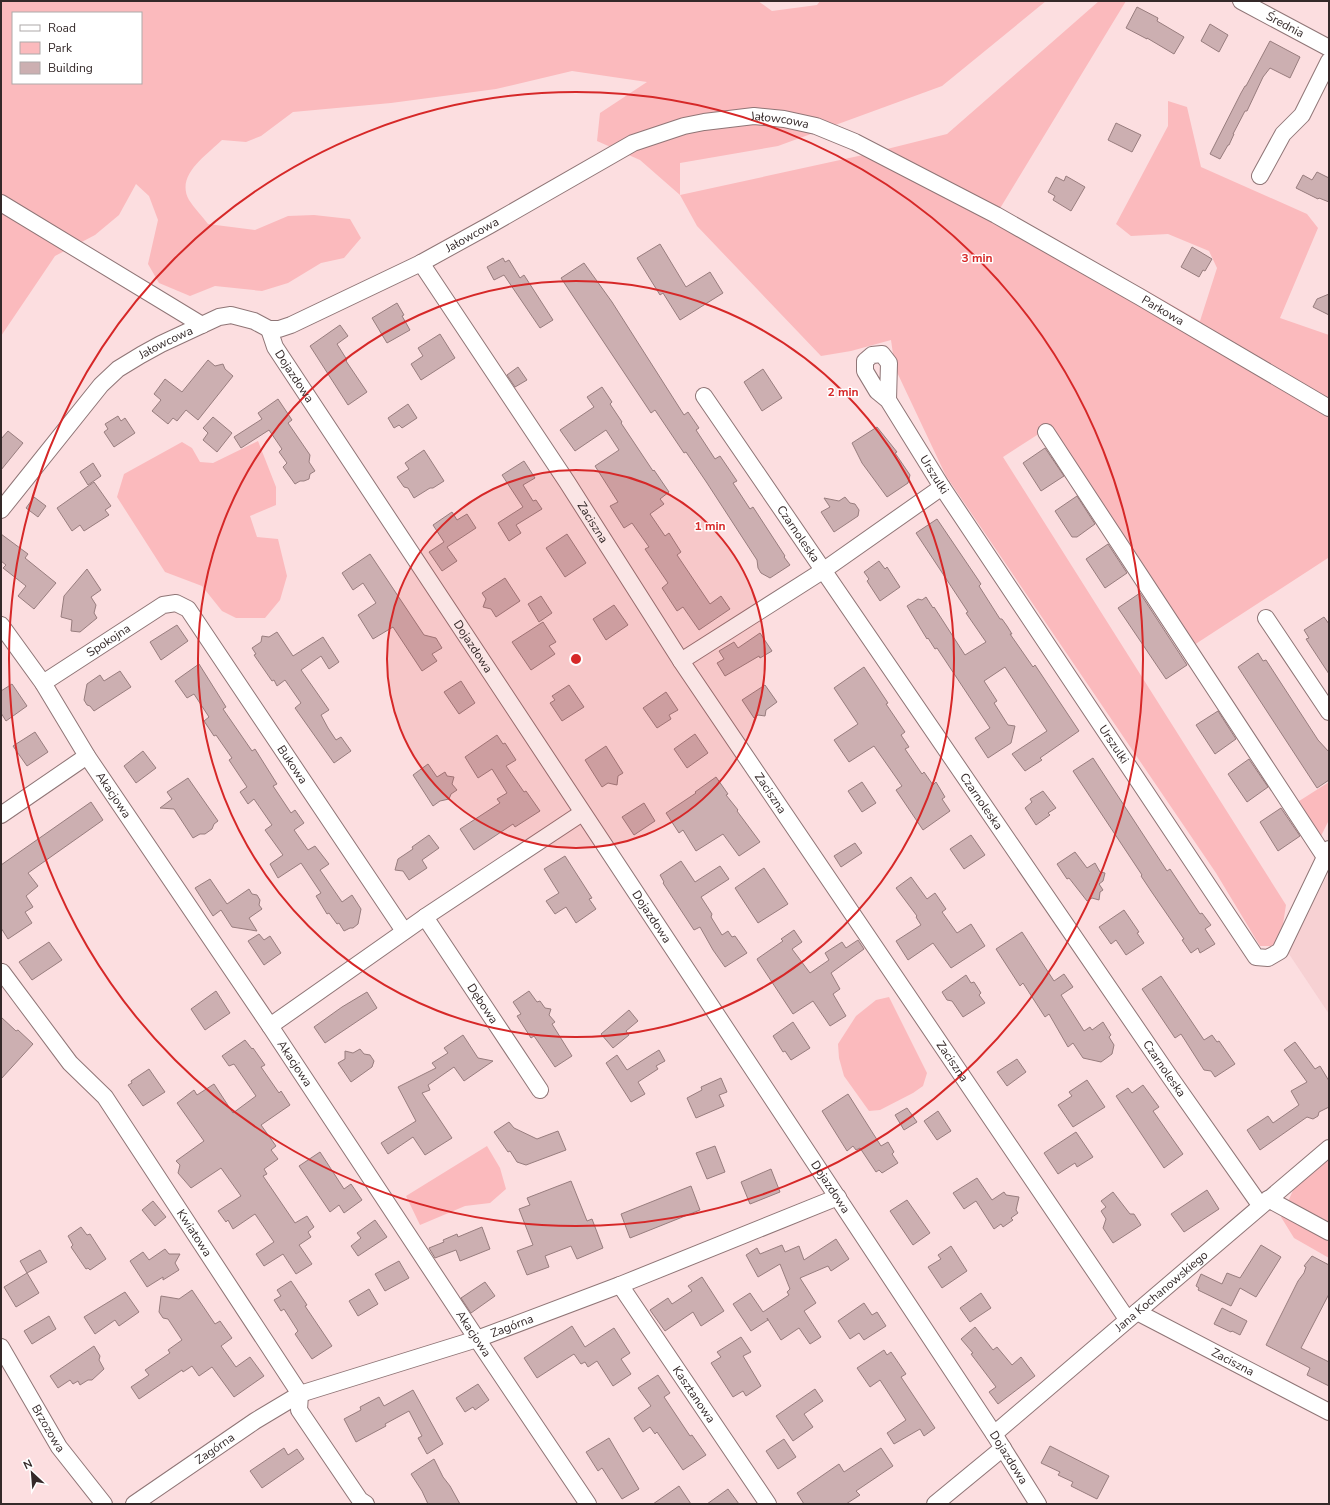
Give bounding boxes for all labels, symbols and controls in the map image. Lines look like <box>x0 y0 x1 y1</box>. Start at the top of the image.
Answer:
street label: Średnia <box>1263 8 1307 41</box>
legend <box>12 12 142 84</box>
text: Road <box>48 20 76 36</box>
text: Park <box>48 40 73 56</box>
text: Building <box>48 60 93 76</box>
street label: Jałowcowa <box>749 108 810 132</box>
street label: Jałowcowa <box>442 214 502 257</box>
text: 3 min <box>961 250 993 266</box>
street label: Parkowa <box>1139 292 1187 329</box>
street label: Jałowcowa <box>135 322 195 363</box>
street label: Dojazdowa <box>271 347 318 406</box>
text: 2 min <box>827 384 859 400</box>
street label: Urszulki <box>916 452 953 497</box>
street label: Zaciszna <box>574 499 612 546</box>
street label: Czarnoleska <box>773 502 823 565</box>
text: 1 min <box>694 518 726 534</box>
street label: Dojazdowa <box>450 617 496 676</box>
street label: Spokojna <box>83 620 134 661</box>
centre of rings <box>569 652 583 666</box>
street label: Urszulki <box>1095 722 1133 767</box>
street label: Bukowa <box>274 742 311 787</box>
street label: Akacjowa <box>92 769 135 821</box>
street label: Zaciszna <box>751 769 790 817</box>
street label: Czarnoleska <box>956 770 1006 833</box>
street label: Dojazdowa <box>629 887 675 946</box>
street label: Dębowa <box>463 980 502 1027</box>
street label: Akacjowa <box>274 1037 316 1090</box>
street label: Czarnoleska <box>1139 1037 1190 1100</box>
street label: Zaciszna <box>933 1038 972 1085</box>
street label: Dojazdowa <box>807 1157 854 1216</box>
street label: Kwiatowa <box>173 1206 216 1260</box>
street label: Jana Kochanowskiego <box>1111 1247 1211 1336</box>
street label: Akacjowa <box>452 1307 495 1360</box>
street label: Zagórna <box>488 1310 536 1341</box>
street label: Zaciszna <box>1209 1344 1257 1380</box>
street label: Kasztanowa <box>669 1363 719 1426</box>
street label: Brzozowa <box>28 1401 68 1456</box>
street label: Dojazdowa <box>986 1428 1032 1487</box>
street label: Zagórna <box>192 1429 238 1468</box>
north arrow <box>12 1453 52 1493</box>
text: N <box>21 1456 35 1473</box>

